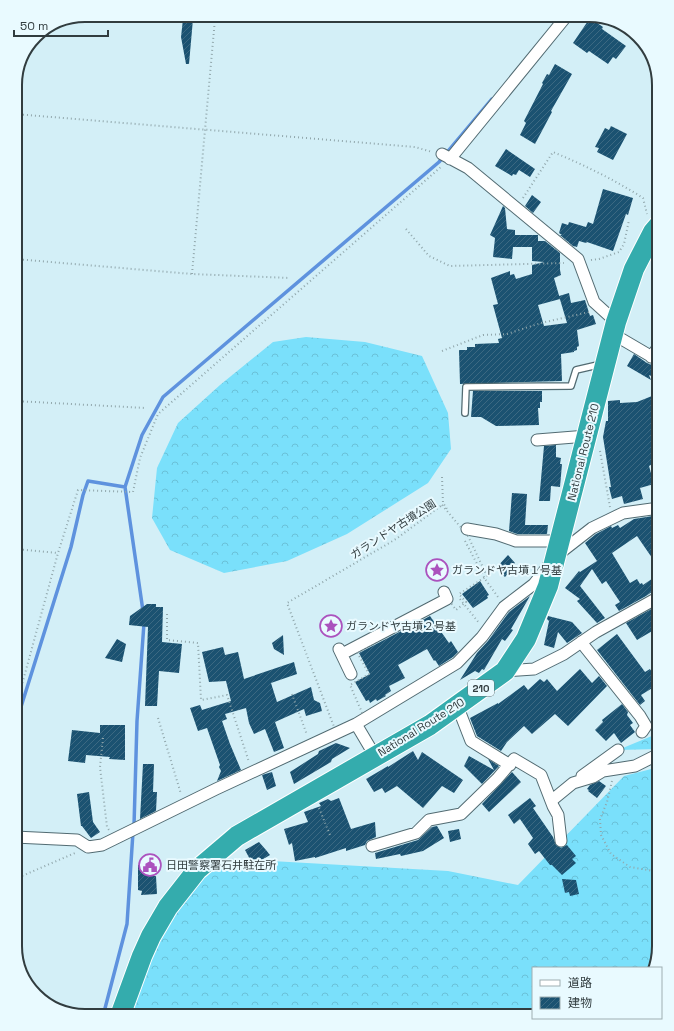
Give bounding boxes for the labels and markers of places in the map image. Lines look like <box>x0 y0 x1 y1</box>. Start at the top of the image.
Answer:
place icon: ガランドヤ古墳１号基 <box>424 557 450 583</box>
place label: ガランドヤ古墳１号基 <box>452 563 562 577</box>
place icon: ガランドヤ古墳２号基 <box>318 613 344 639</box>
place label: ガランドヤ古墳２号基 <box>346 619 456 633</box>
public building icon: 日田警察署石井駐在所 <box>137 852 163 878</box>
place label: 日田警察署石井駐在所 <box>166 858 277 872</box>

